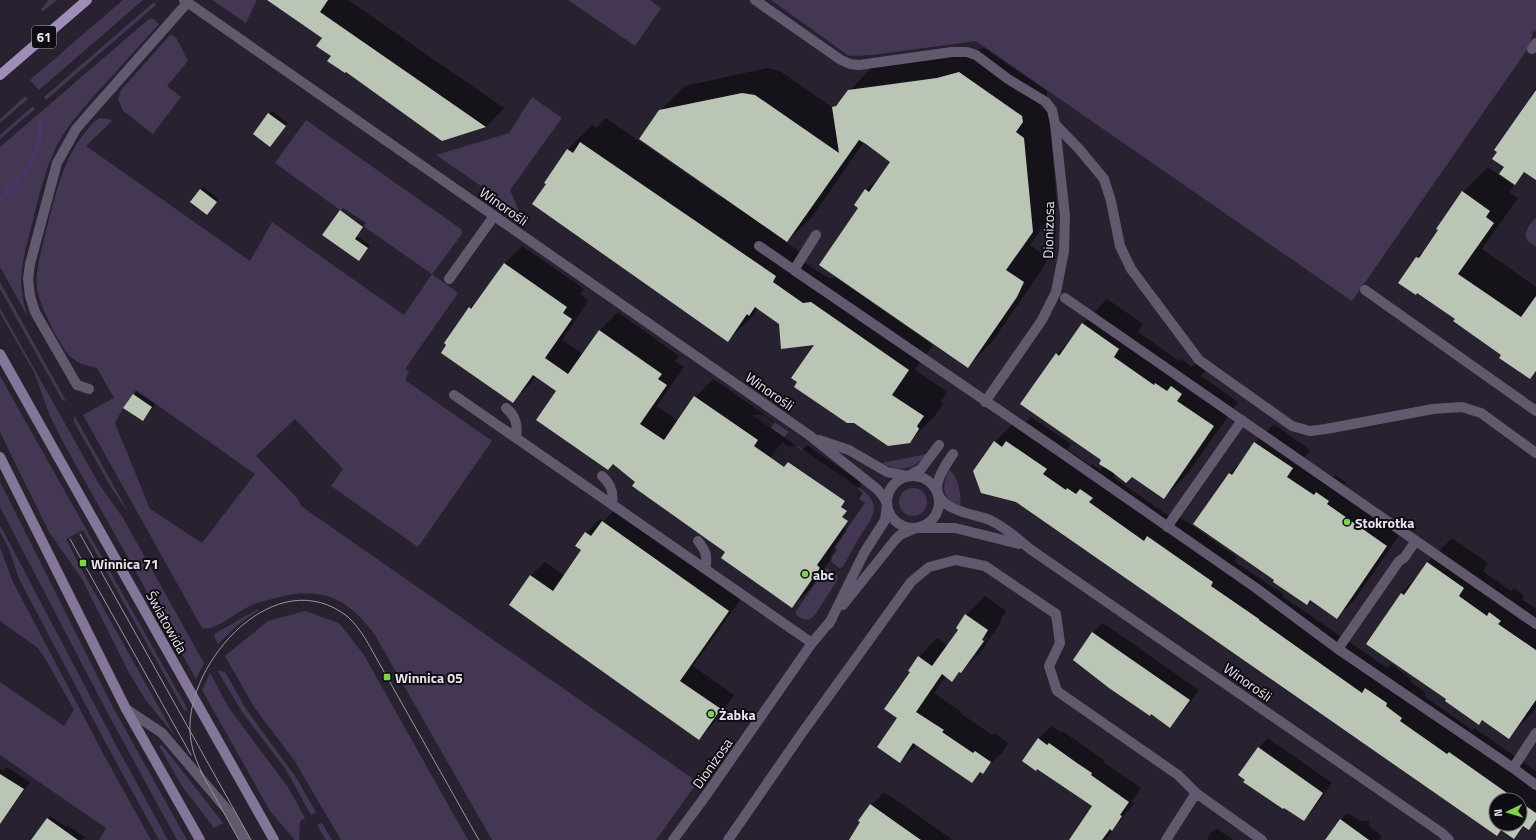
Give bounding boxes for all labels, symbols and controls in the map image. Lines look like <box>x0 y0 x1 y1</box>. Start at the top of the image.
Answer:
road number: 61 <box>32 26 56 48</box>
street label: Winorośli <box>475 182 533 230</box>
street label: Dionizosa <box>1037 201 1059 259</box>
street label: Winorośli <box>741 367 799 415</box>
place label: Stokrotka <box>1355 512 1414 533</box>
marker: Stokrotka <box>1342 517 1352 527</box>
place label: Winnica 71 <box>91 553 159 574</box>
marker: Winnica 71 <box>78 558 88 568</box>
place label: abc <box>813 564 834 585</box>
marker: abc <box>800 569 810 579</box>
street label: Światowida <box>141 587 193 657</box>
street label: Winorośli <box>1219 658 1277 706</box>
place label: Winnica 05 <box>395 667 463 688</box>
marker: Winnica 05 <box>382 672 392 682</box>
place label: Żabka <box>719 704 756 725</box>
marker: Żabka <box>706 709 716 719</box>
street label: Dionizosa <box>687 733 737 793</box>
north arrow <box>1488 792 1528 832</box>
text: N <box>1490 808 1506 817</box>

